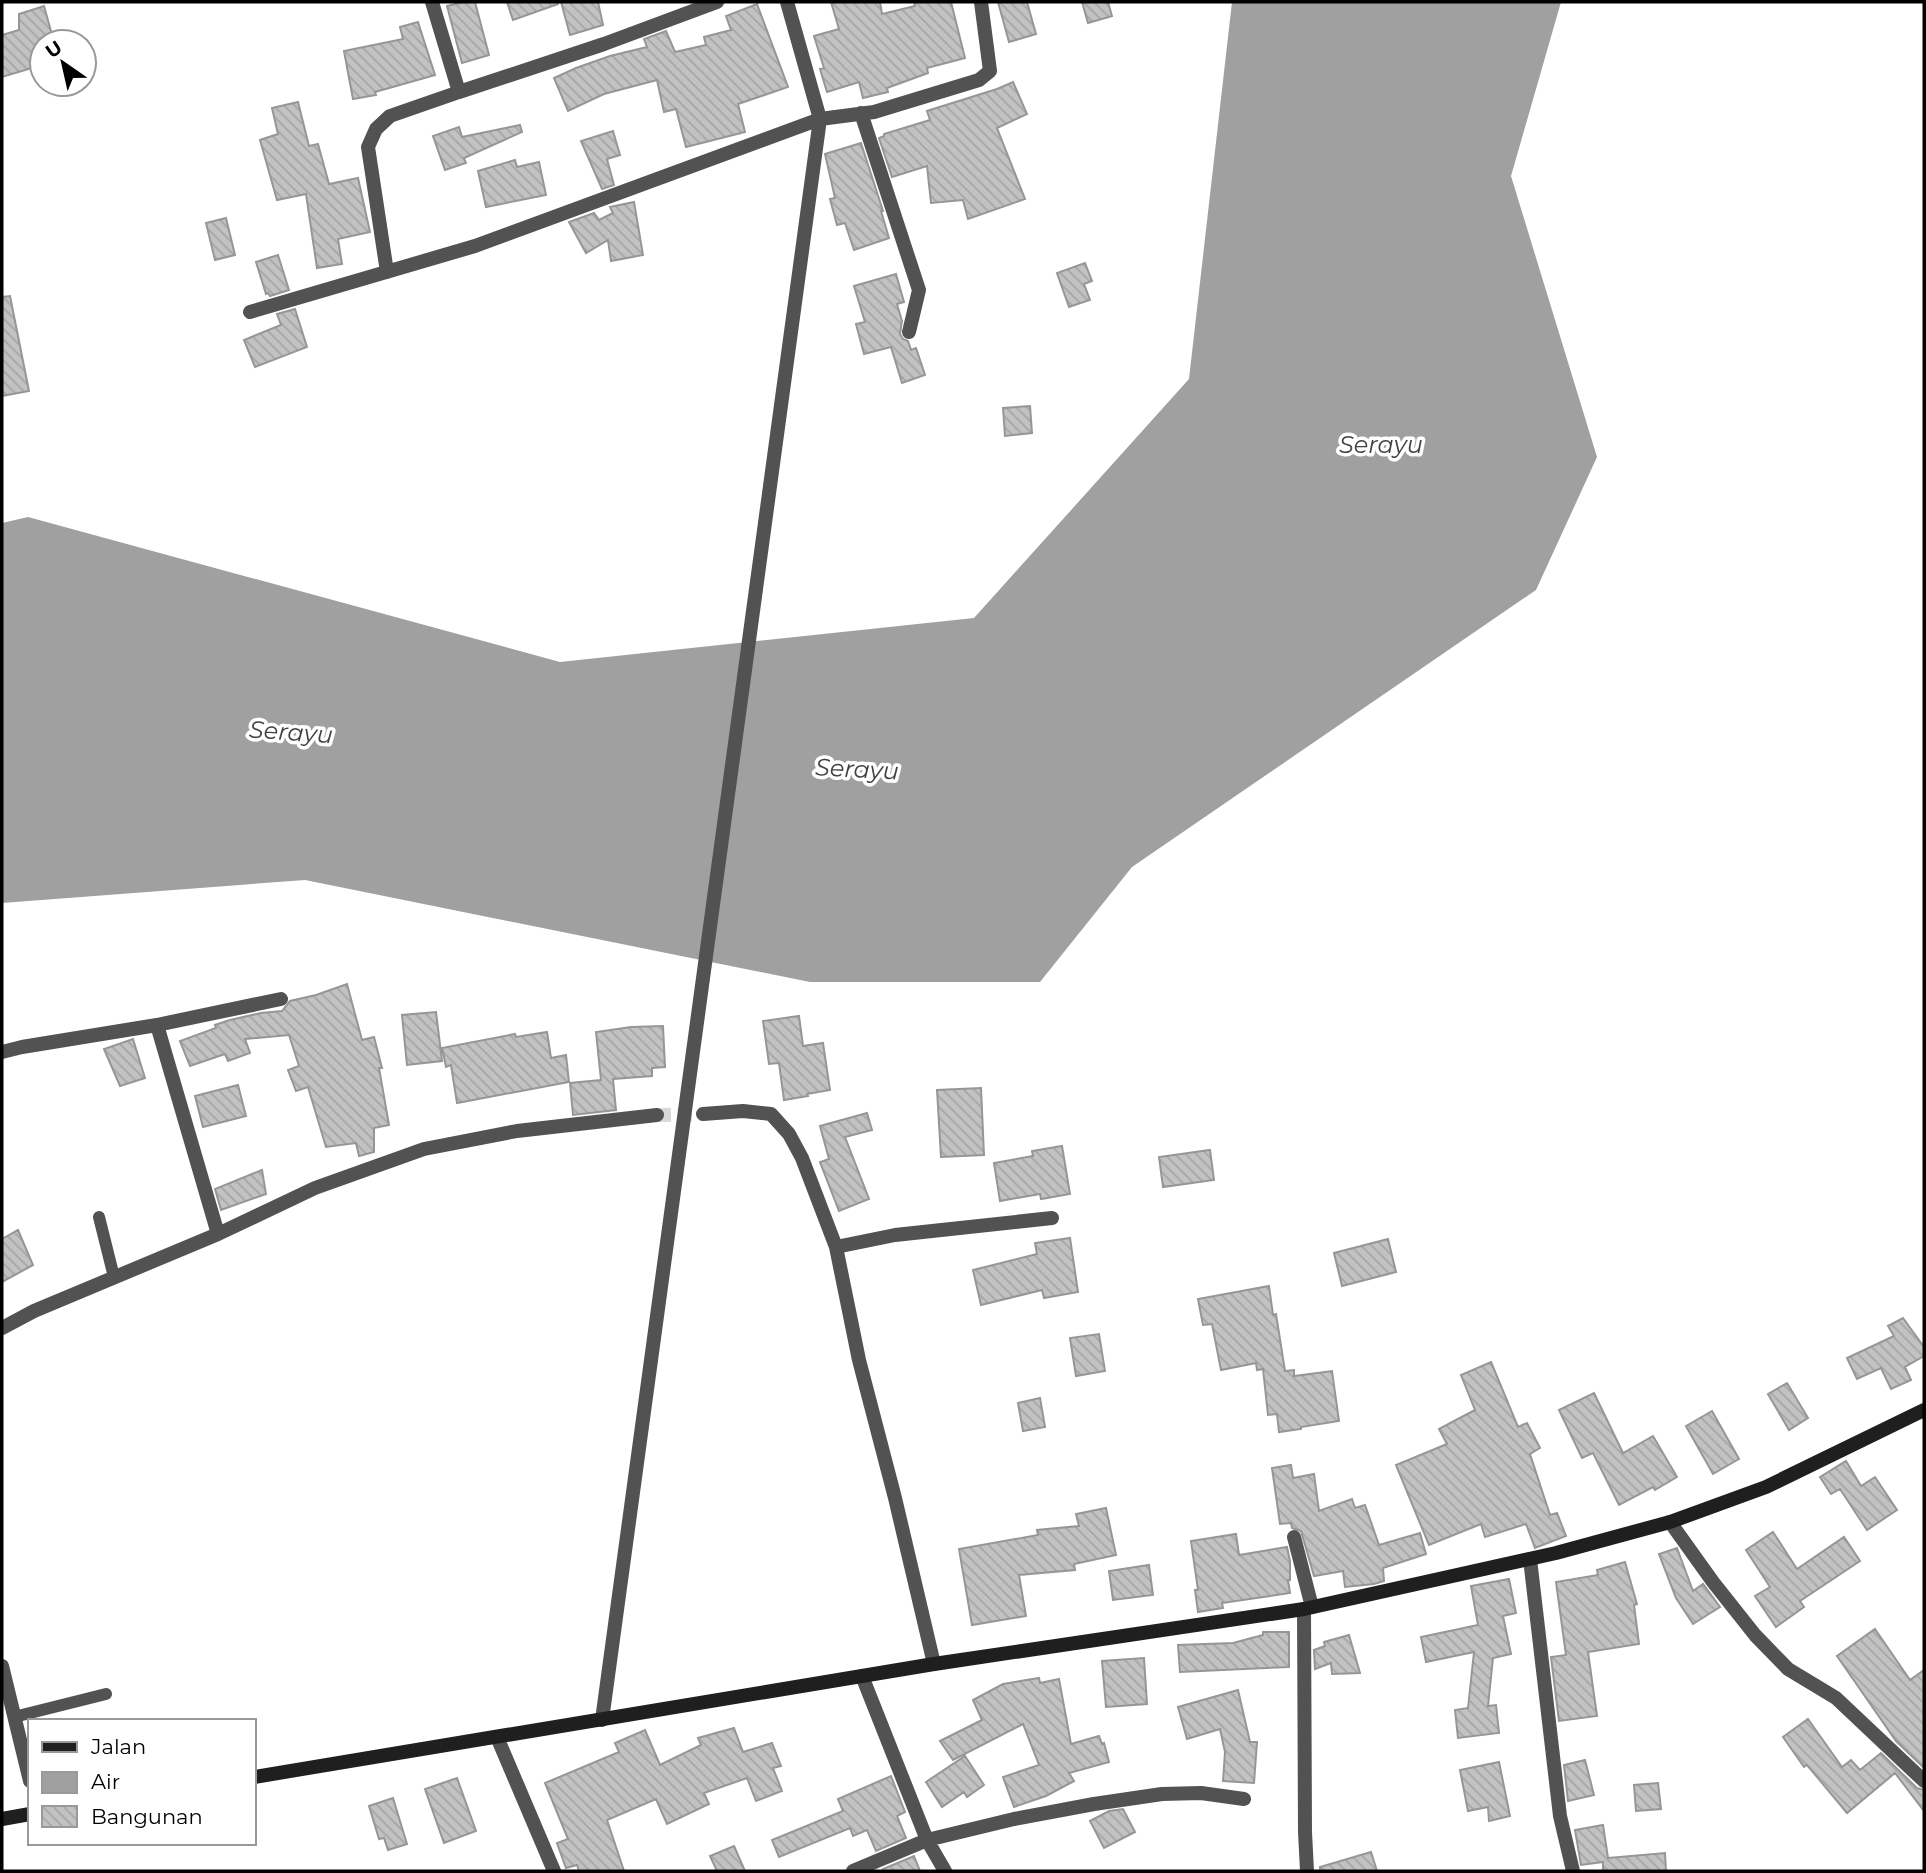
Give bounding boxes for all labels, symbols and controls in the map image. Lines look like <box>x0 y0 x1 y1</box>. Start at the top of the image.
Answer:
north arrow <box>28 28 98 98</box>
text: U <box>41 36 66 63</box>
water label: Serayu <box>1339 430 1423 459</box>
water label: Serayu <box>248 715 334 749</box>
water label: Serayu <box>814 752 900 786</box>
legend <box>28 1719 256 1845</box>
text: Jalan <box>90 1734 146 1759</box>
text: Air <box>91 1769 120 1794</box>
text: Bangunan <box>91 1804 203 1829</box>

